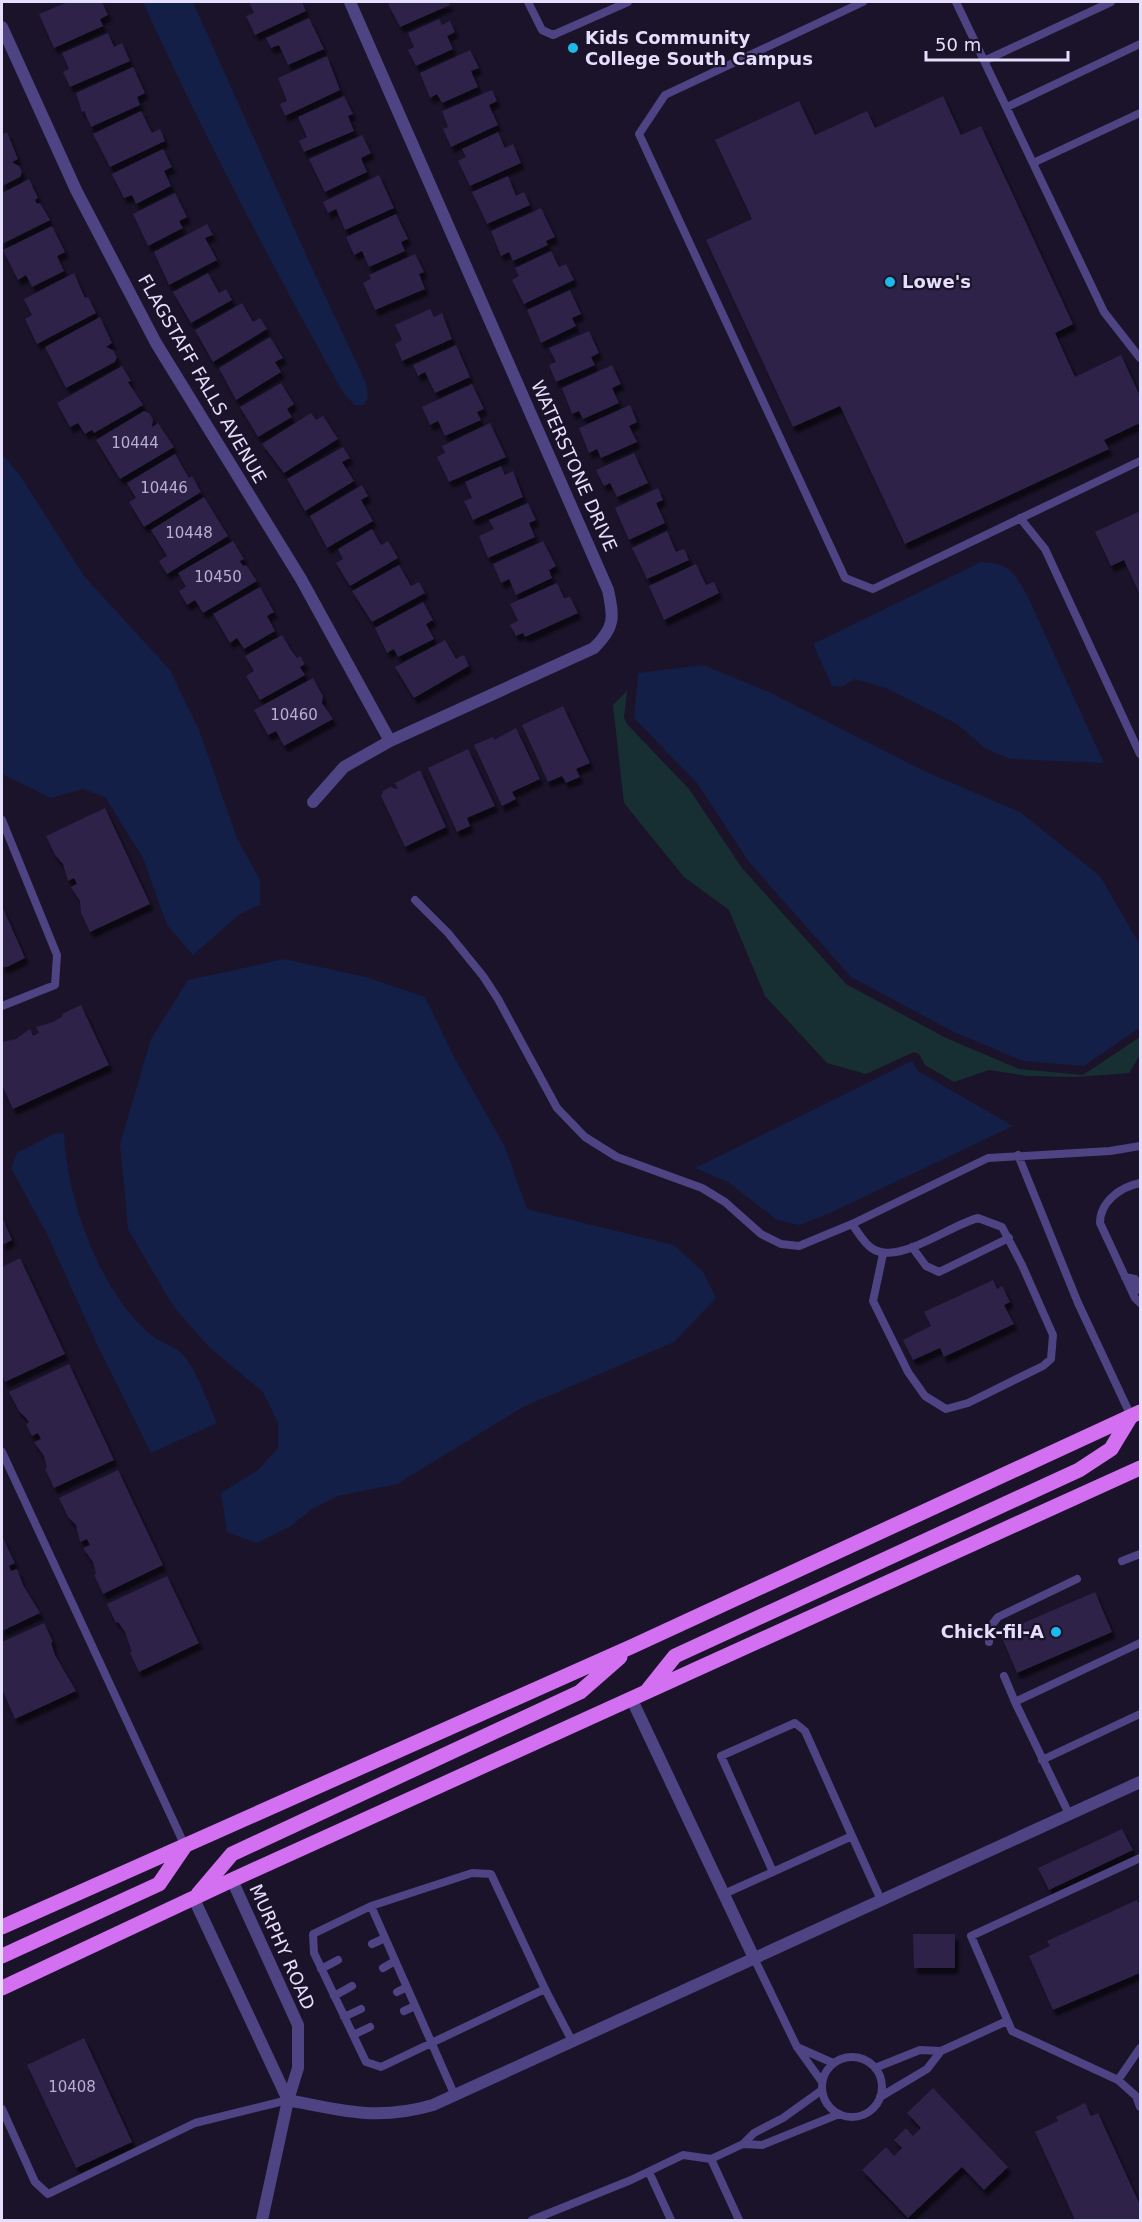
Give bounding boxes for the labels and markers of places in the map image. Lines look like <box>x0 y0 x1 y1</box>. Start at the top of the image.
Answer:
place label: Kids Community College South Campus <box>585 27 813 69</box>
marker: Kids Community College South Campus <box>566 41 580 55</box>
place label: Lowe's <box>902 271 971 292</box>
marker: Lowe's <box>883 275 897 289</box>
place label: Chick-fil-A <box>941 1621 1044 1642</box>
marker: Chick-fil-A <box>1049 1625 1063 1639</box>

